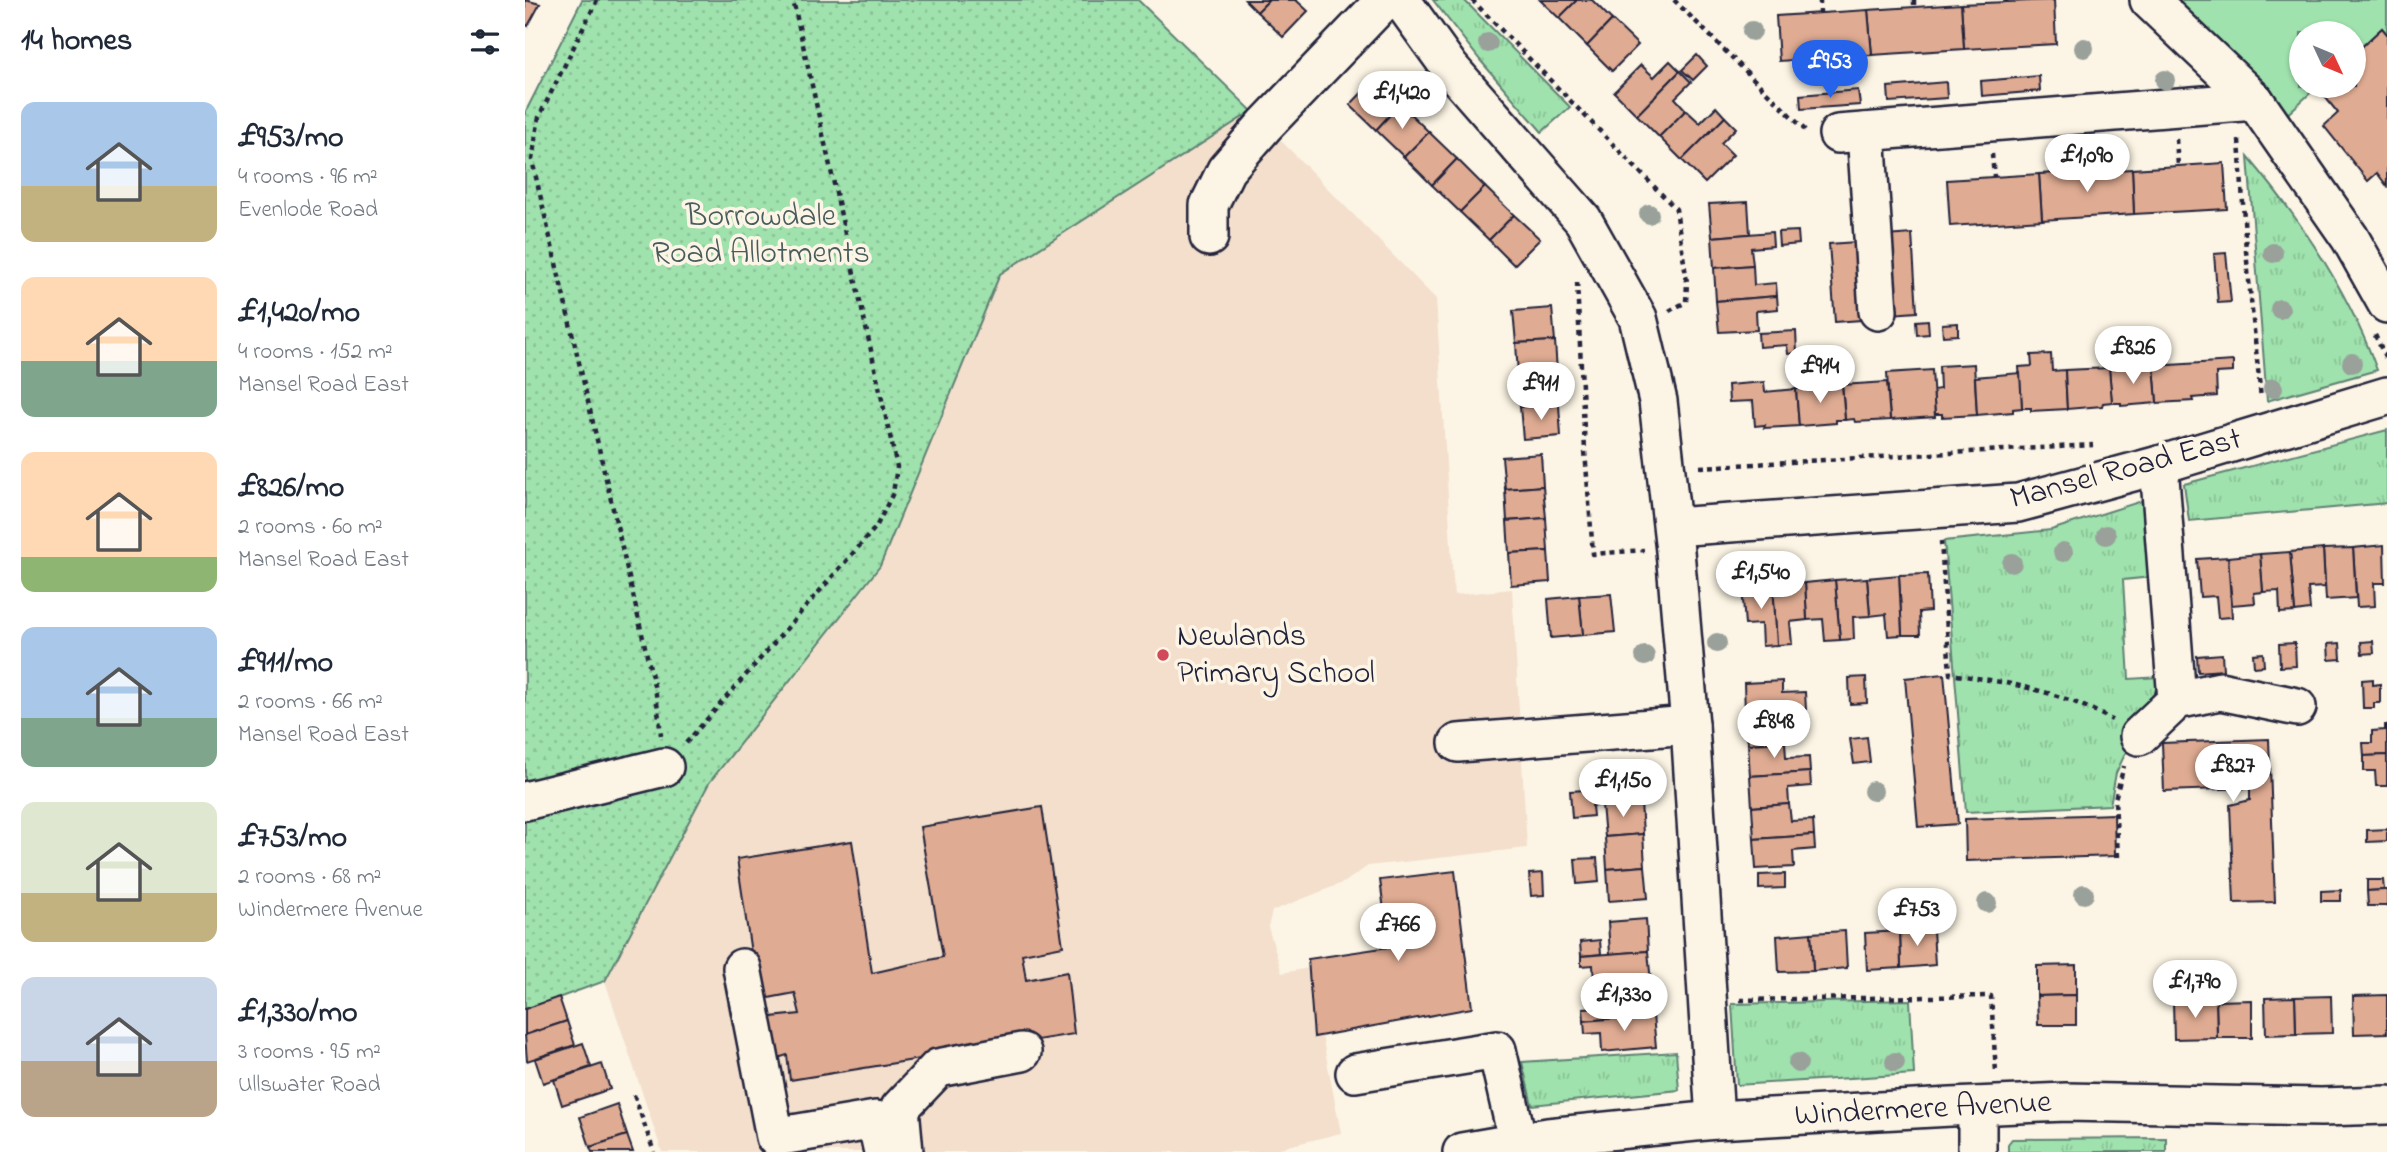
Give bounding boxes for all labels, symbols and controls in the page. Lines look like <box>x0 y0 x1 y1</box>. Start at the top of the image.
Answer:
text: 14 homes <box>21 20 132 64</box>
north arrow <box>2289 21 2366 98</box>
map controls <box>2289 21 2366 98</box>
icon: filters <box>466 23 504 61</box>
pin: £953 <box>1789 41 1871 100</box>
text: £953 <box>1808 46 1852 79</box>
pin: £1,420 <box>1345 72 1459 131</box>
text: £1,420 <box>1374 77 1430 110</box>
text: £953/mo <box>238 117 344 161</box>
icon: home <box>77 130 161 214</box>
pin: £1,090 <box>2030 134 2144 194</box>
text: £1,090 <box>2061 140 2113 173</box>
text: 4 rooms · 96 m² <box>238 161 378 194</box>
text: Evenlode Road <box>238 194 378 227</box>
park label: Borrowdale Road Allotments <box>652 194 870 278</box>
text: £1,420/mo <box>238 292 360 336</box>
icon: home <box>77 305 161 389</box>
pin: £826 <box>2092 326 2174 386</box>
text: £826 <box>2111 332 2155 365</box>
text: 4 rooms · 152 m² <box>238 336 393 369</box>
pin: £914 <box>1779 346 1861 405</box>
text: £914 <box>1801 351 1839 384</box>
pin: £911 <box>1500 362 1582 422</box>
text: £911 <box>1523 368 1559 401</box>
text: Mansel Road East <box>238 369 409 402</box>
street label: Mansel Road East <box>2005 416 2247 523</box>
text: £826/mo <box>238 467 344 511</box>
icon: home <box>77 480 161 564</box>
text: 2 rooms · 60 m² <box>238 511 383 544</box>
text: Mansel Road East <box>238 544 409 577</box>
pin: £1,540 <box>1704 552 1818 611</box>
text: £1,540 <box>1732 557 1790 590</box>
place label: Newlands Primary School <box>1177 614 1375 698</box>
text: £911/mo <box>238 642 333 686</box>
marker: Newlands Primary School <box>1155 647 1171 663</box>
icon: home <box>77 655 161 739</box>
text: 2 rooms · 66 m² <box>238 686 383 719</box>
pin: £848 <box>1733 700 1815 760</box>
text: £848 <box>1753 706 1795 739</box>
text: Mansel Road East <box>238 719 409 752</box>
pin: £827 <box>2192 744 2274 804</box>
text: £827 <box>2211 750 2255 783</box>
pin: £1,150 <box>1566 760 1680 819</box>
text: £1,150 <box>1595 765 1651 798</box>
text: £753/mo <box>238 817 347 861</box>
icon: home <box>77 830 161 914</box>
text: 2 rooms · 68 m² <box>238 861 381 894</box>
pin: £753 <box>1876 888 1958 948</box>
text: Windermere Avenue <box>238 894 423 927</box>
text: £753 <box>1894 894 1940 927</box>
pin: £766 <box>1357 904 1439 963</box>
text: £766 <box>1376 909 1420 942</box>
pin: £1,790 <box>2138 960 2252 1020</box>
text: £1,790 <box>2169 966 2221 999</box>
pin: £1,330 <box>1567 974 1681 1033</box>
text: £1,330 <box>1597 979 1651 1012</box>
text: £1,330/mo <box>238 992 358 1036</box>
icon: home <box>77 1005 161 1089</box>
text: 3 rooms · 95 m² <box>238 1036 381 1069</box>
text: Ullswater Road <box>238 1069 380 1102</box>
street label: Windermere Avenue <box>1793 1080 2053 1140</box>

